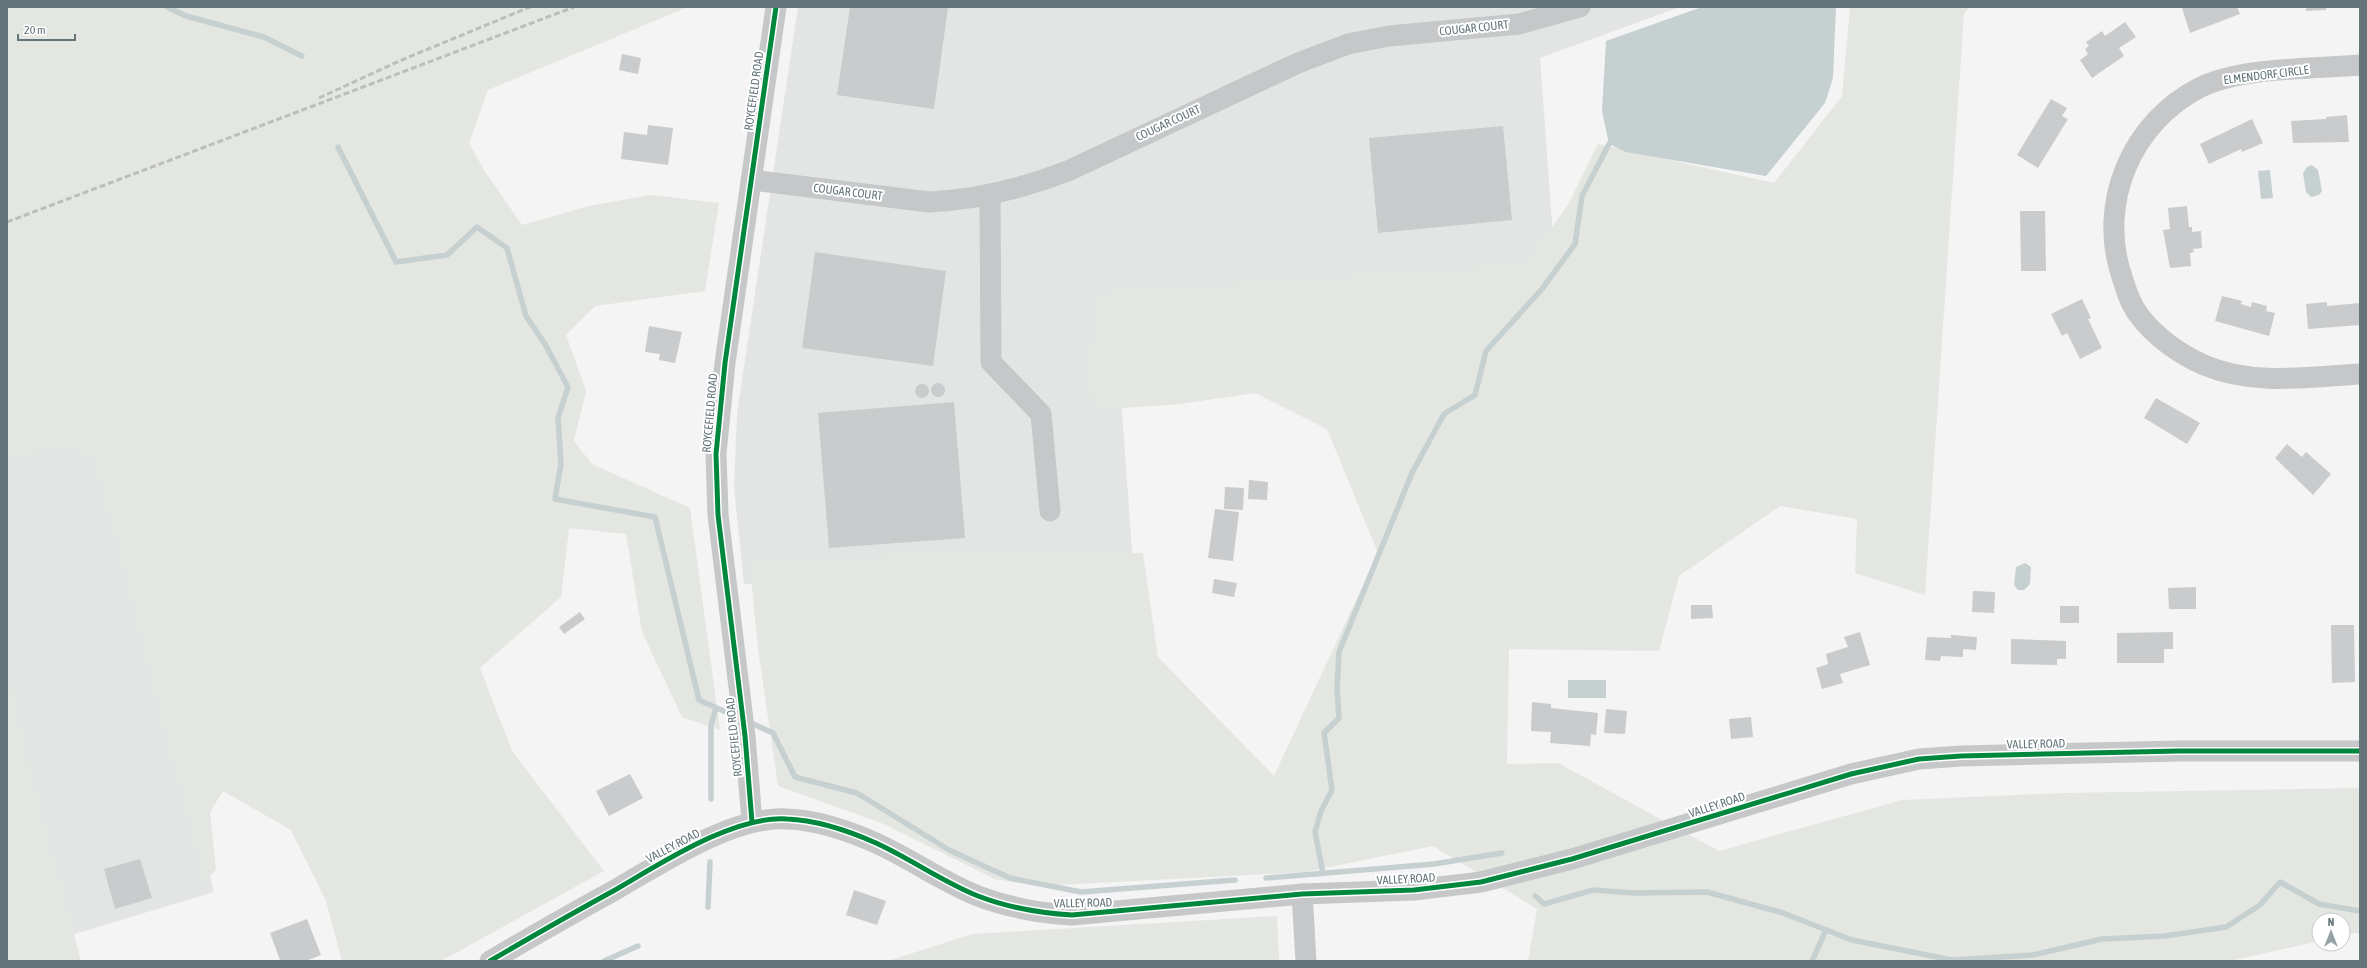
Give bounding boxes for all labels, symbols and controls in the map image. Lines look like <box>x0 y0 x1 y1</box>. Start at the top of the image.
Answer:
scale bar <box>18 16 75 42</box>
street label: COUGAR COURT <box>1439 17 1510 39</box>
text: 20 m <box>24 23 46 37</box>
street label: ROYCEFIELD ROAD <box>742 50 767 131</box>
street label: ELMENDORF CIRCLE <box>2223 63 2309 87</box>
street label: COUGAR COURT <box>1133 102 1203 144</box>
street label: COUGAR COURT <box>813 181 884 203</box>
street label: ROYCEFIELD ROAD <box>700 373 720 453</box>
street label: ROYCEFIELD ROAD <box>723 696 745 777</box>
street label: VALLEY ROAD <box>2007 736 2066 752</box>
street label: VALLEY ROAD <box>1687 789 1747 821</box>
street label: VALLEY ROAD <box>644 826 702 866</box>
street label: VALLEY ROAD <box>1376 870 1436 888</box>
street label: VALLEY ROAD <box>1054 895 1113 911</box>
north arrow <box>2311 912 2351 952</box>
text: N <box>2328 916 2334 928</box>

